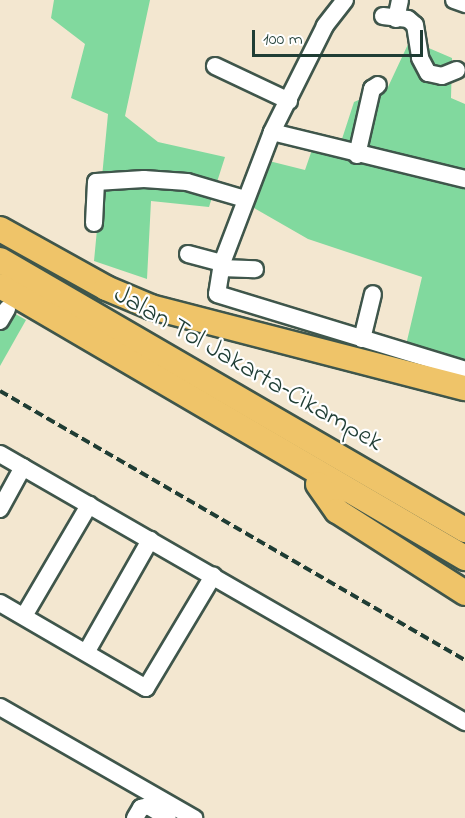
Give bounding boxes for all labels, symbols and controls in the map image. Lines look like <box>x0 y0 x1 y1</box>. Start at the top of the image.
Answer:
scale bar <box>255 18 426 56</box>
text: 100 m <box>263 27 303 53</box>
street label: Jalan Tol Jakarta–Cikampek <box>108 279 388 459</box>

